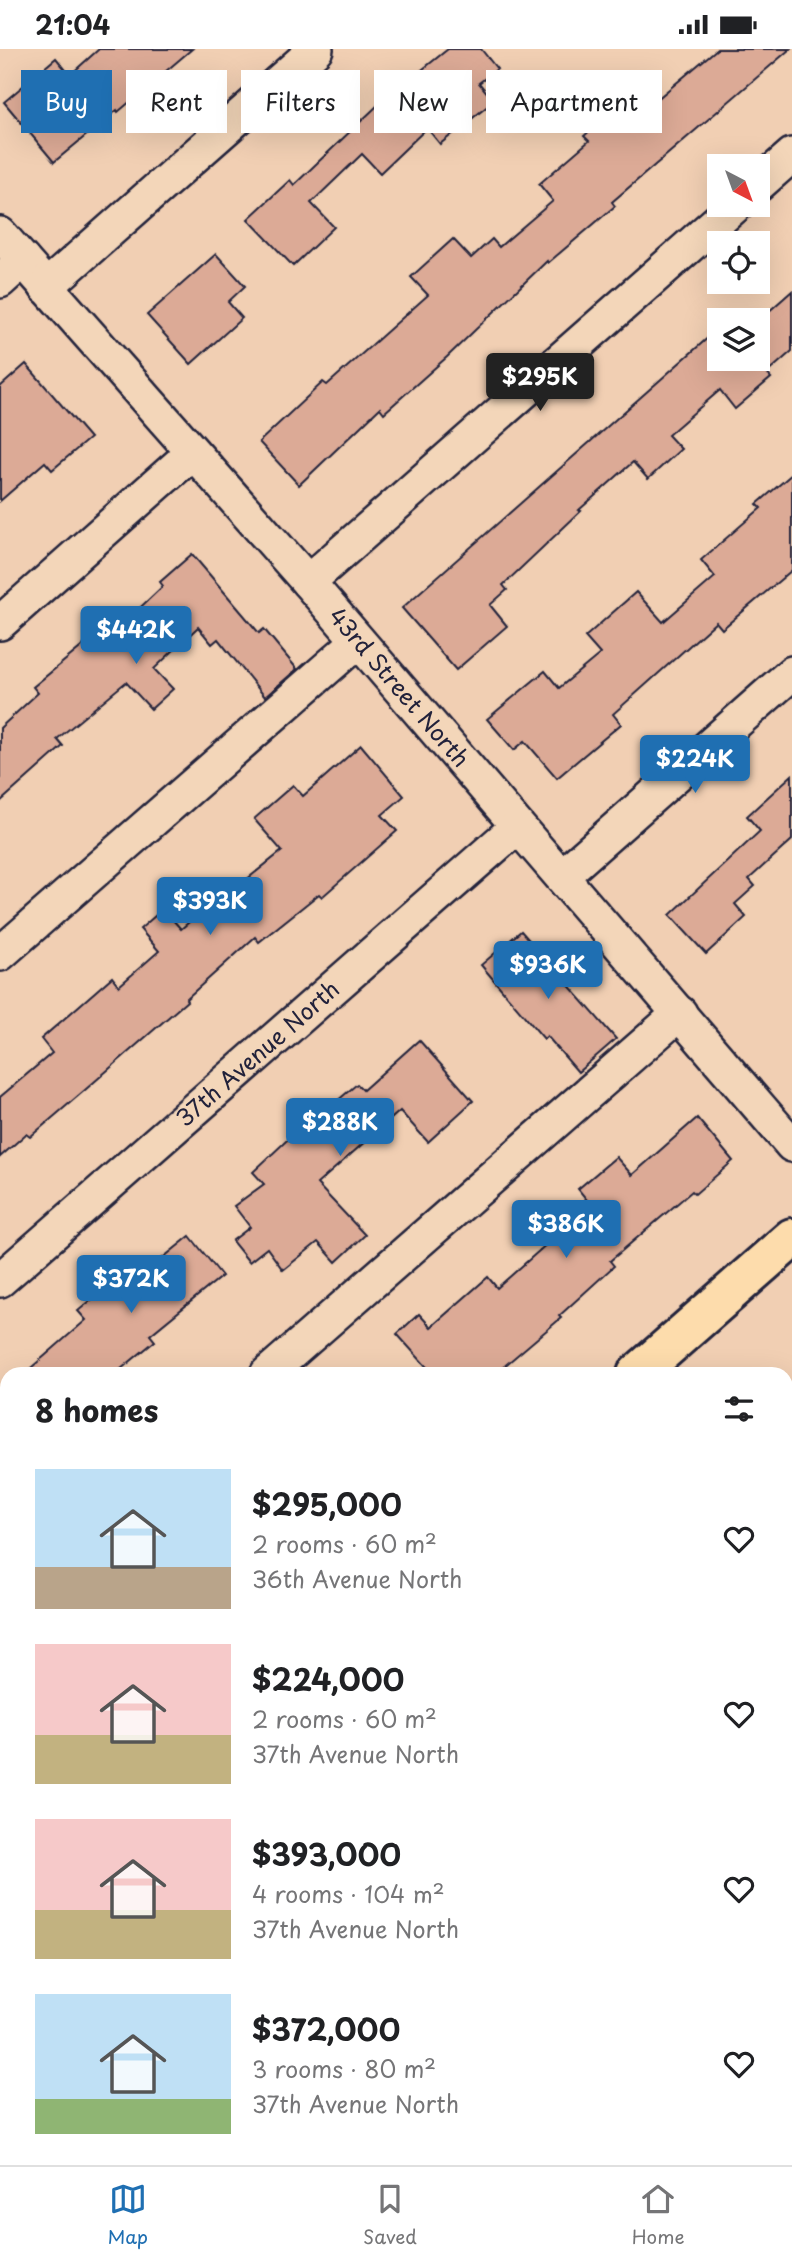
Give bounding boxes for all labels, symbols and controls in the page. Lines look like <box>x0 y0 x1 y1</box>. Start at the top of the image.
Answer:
text: 21:04 <box>35 5 110 44</box>
chip: Buy <box>21 70 112 133</box>
chip: Rent <box>126 70 227 133</box>
chip: Filters <box>241 70 360 133</box>
chip: New <box>374 70 472 133</box>
chip: Apartment <box>486 70 662 133</box>
north arrow <box>707 154 770 217</box>
map controls <box>707 154 770 371</box>
button: locate <box>707 231 770 294</box>
button: layers <box>707 308 770 371</box>
pin: $295K <box>491 353 589 413</box>
text: $295K <box>502 358 578 393</box>
street label: 43rd Street North <box>321 599 479 774</box>
pin: $442K <box>87 607 185 666</box>
text: $442K <box>96 611 176 646</box>
pin: $224K <box>646 735 744 795</box>
text: $224K <box>656 740 734 775</box>
pin: $393K <box>161 877 259 937</box>
text: $393K <box>173 882 247 917</box>
pin: $936K <box>499 941 597 1001</box>
text: $936K <box>510 946 586 981</box>
street label: 37th Avenue North <box>168 971 346 1134</box>
pin: $288K <box>291 1099 389 1158</box>
text: $288K <box>302 1103 378 1138</box>
pin: $386K <box>517 1201 615 1260</box>
text: $386K <box>528 1205 604 1240</box>
pin: $372K <box>82 1255 180 1315</box>
text: $372K <box>93 1260 169 1295</box>
text: 8 homes <box>35 1387 158 1432</box>
icon: filters <box>720 1390 758 1428</box>
text: $295,000 <box>252 1481 402 1526</box>
icon: home <box>91 1497 175 1581</box>
icon: heart <box>720 1520 758 1558</box>
text: 2 rooms · 60 m² <box>252 1526 437 1561</box>
text: 36th Avenue North <box>252 1561 462 1596</box>
text: $224,000 <box>252 1656 404 1701</box>
icon: home <box>91 1672 175 1756</box>
icon: heart <box>720 1695 758 1733</box>
text: 2 rooms · 60 m² <box>252 1701 437 1736</box>
text: 37th Avenue North <box>252 1736 459 1771</box>
text: $393,000 <box>252 1831 401 1876</box>
icon: home <box>91 1847 175 1931</box>
icon: heart <box>720 1870 758 1908</box>
text: 4 rooms · 104 m² <box>252 1876 445 1911</box>
text: 37th Avenue North <box>252 1911 459 1946</box>
text: $372,000 <box>252 2006 400 2051</box>
icon: home <box>91 2022 175 2106</box>
icon: heart <box>720 2045 758 2083</box>
text: 3 rooms · 80 m² <box>252 2051 436 2086</box>
text: 37th Avenue North <box>252 2086 459 2121</box>
tab: Map <box>107 2180 148 2250</box>
tab: Saved <box>363 2180 417 2250</box>
tab: Home <box>632 2180 685 2250</box>

